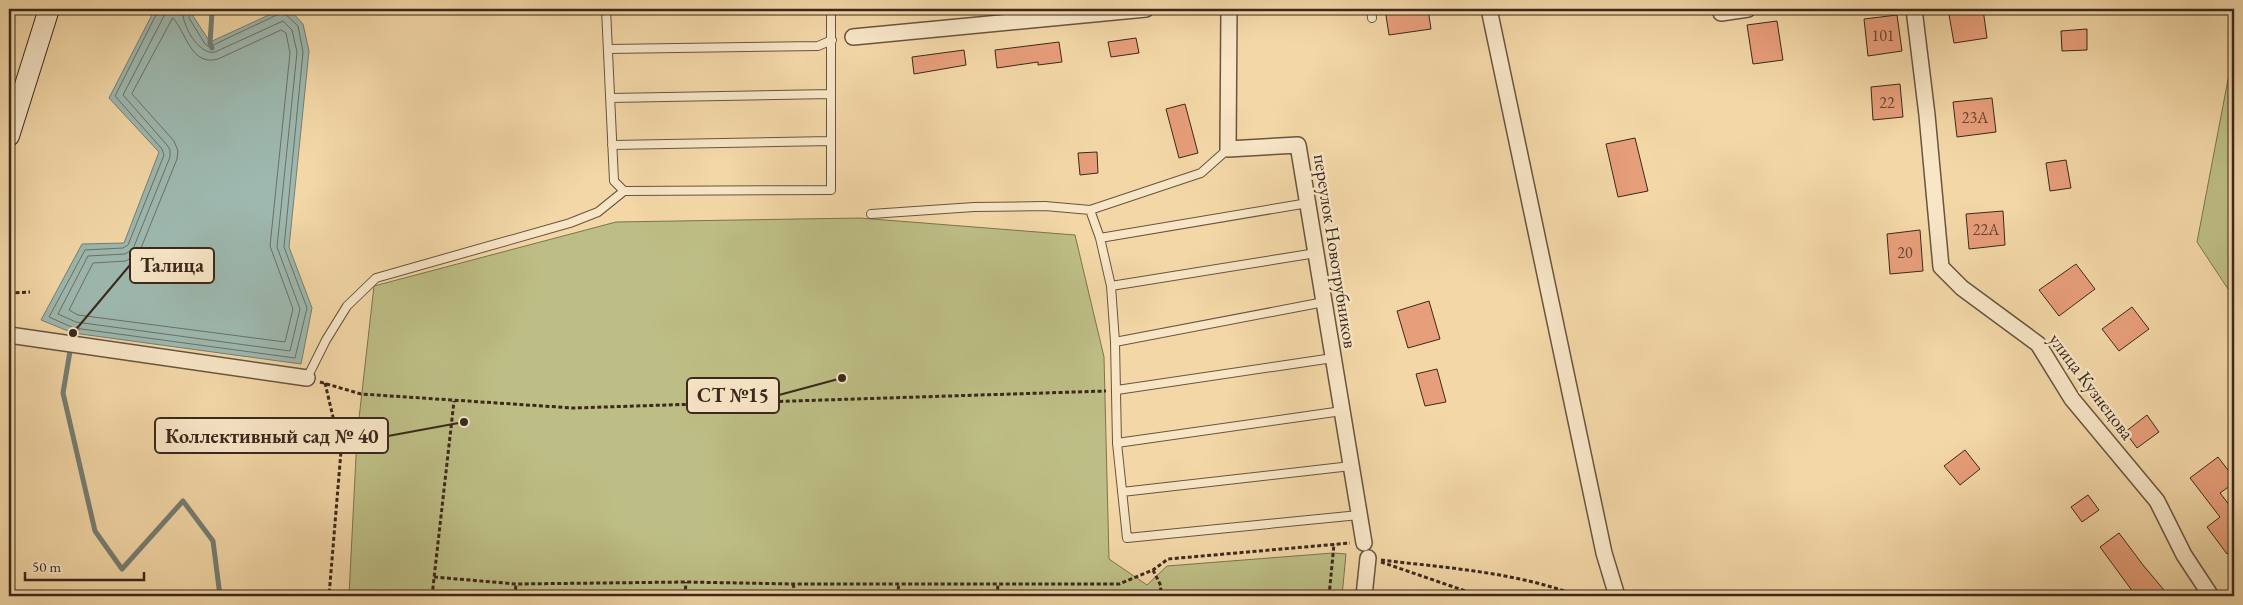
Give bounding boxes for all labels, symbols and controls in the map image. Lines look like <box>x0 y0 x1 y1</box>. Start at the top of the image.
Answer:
house number: 101 <box>1871 25 1895 46</box>
house number: 22 <box>1879 92 1895 113</box>
house number: 23А <box>1962 107 1989 128</box>
street label: переулок Новотрубников <box>1308 152 1363 350</box>
house number: 22А <box>1973 219 2000 240</box>
house number: 20 <box>1897 242 1913 263</box>
callout: Талица <box>130 248 214 283</box>
text: Талица <box>140 252 204 278</box>
street label: улица Кузнецова <box>2043 328 2140 445</box>
callout: СТ №15 <box>687 378 779 413</box>
text: СТ №15 <box>697 382 769 408</box>
callout: Коллективный сад № 40 <box>155 418 388 453</box>
text: Коллективный сад № 40 <box>165 423 379 449</box>
scale bar <box>25 550 144 582</box>
text: 50 m <box>32 557 61 576</box>

